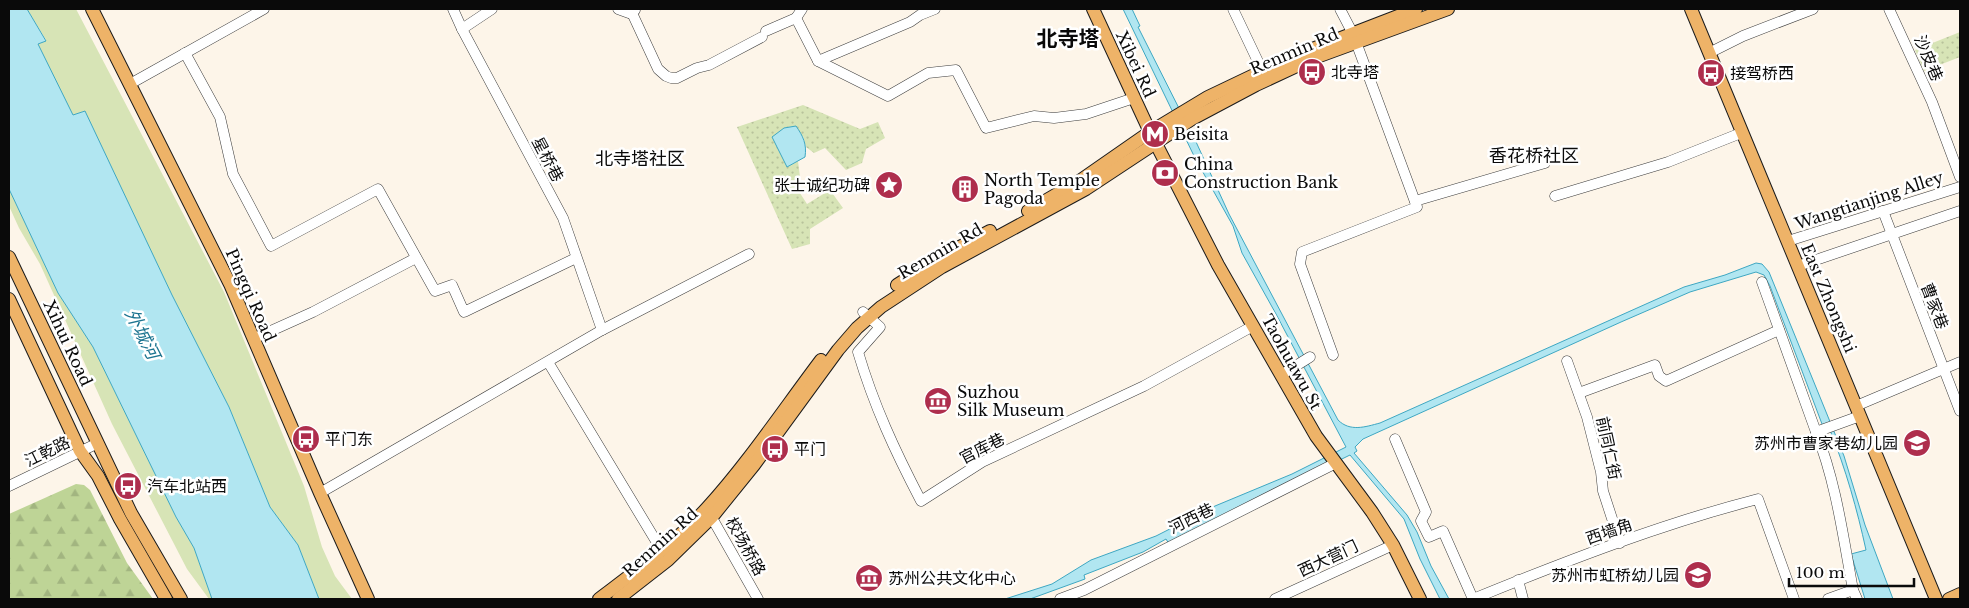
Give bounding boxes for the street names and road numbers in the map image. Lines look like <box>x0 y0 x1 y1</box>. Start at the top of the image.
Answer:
street label: Renmin Rd <box>1247 23 1341 79</box>
street label: Xibei Rd <box>1112 27 1160 101</box>
street label: 沙皮巷 <box>1910 32 1948 84</box>
street label: 星桥巷 <box>528 133 568 185</box>
street label: Wangtianjing Alley <box>1791 166 1946 234</box>
street label: Renmin Rd <box>894 219 986 283</box>
street label: East Zhongshi <box>1797 240 1861 356</box>
street label: Pingqi Road <box>222 245 281 345</box>
street label: 曹家巷 <box>1917 280 1953 332</box>
street label: Xihui Road <box>39 297 97 389</box>
street label: Taohuawu St <box>1258 311 1326 413</box>
street label: 前同仁街 <box>1593 415 1625 481</box>
street label: 官库巷 <box>956 428 1008 468</box>
street label: 江乾路 <box>21 431 73 471</box>
street label: 河西巷 <box>1165 498 1217 538</box>
street label: Renmin Rd <box>618 503 702 581</box>
street label: 校场桥路 <box>722 513 770 579</box>
street label: 西墙角 <box>1583 514 1635 548</box>
street label: 西大营门 <box>1295 535 1361 581</box>

